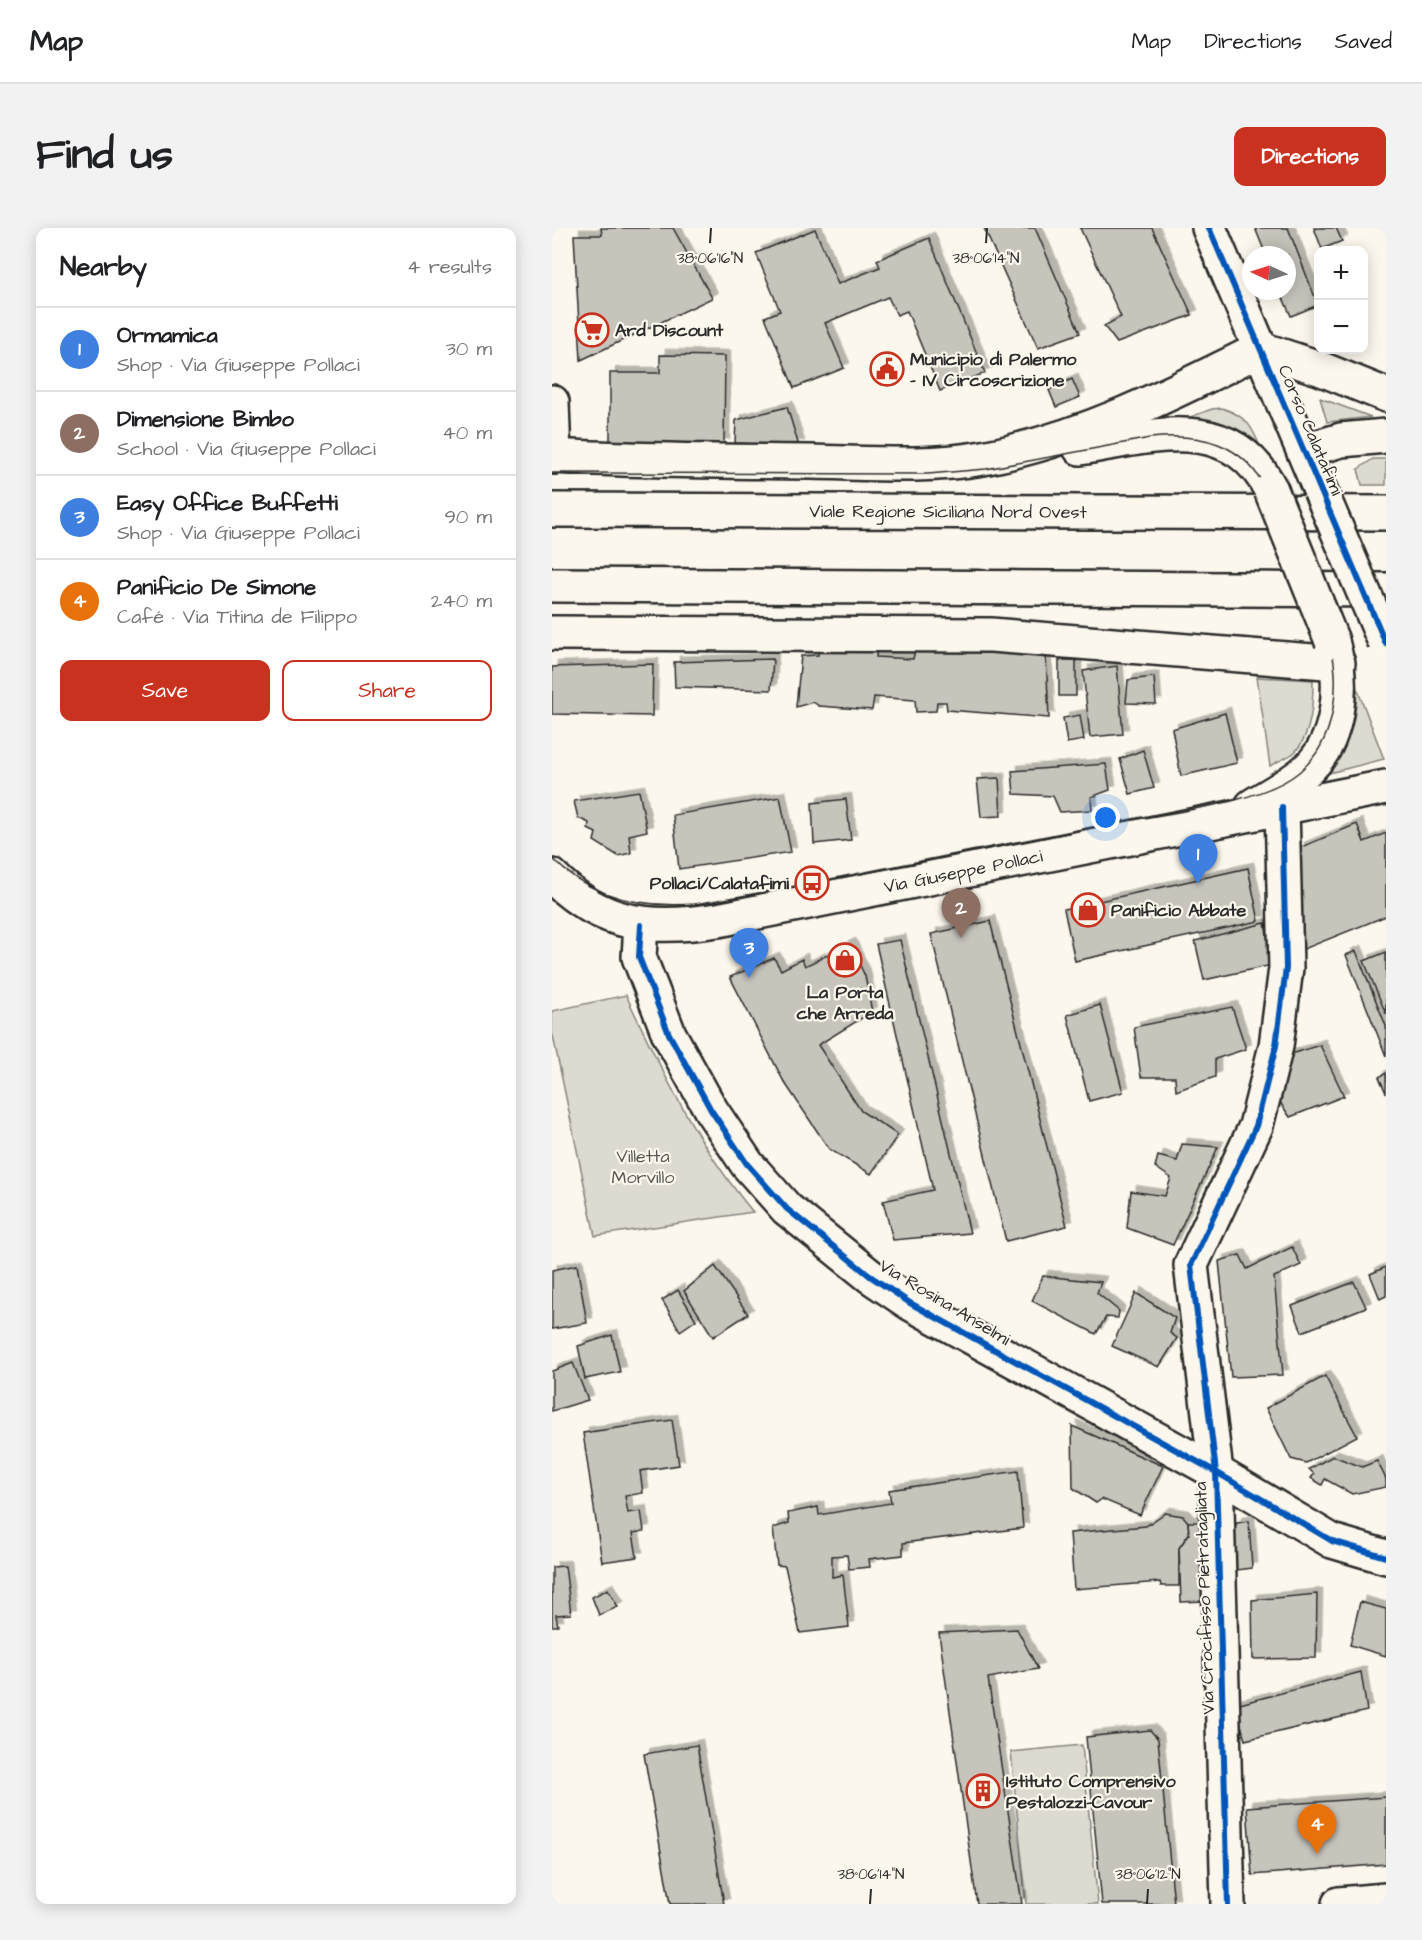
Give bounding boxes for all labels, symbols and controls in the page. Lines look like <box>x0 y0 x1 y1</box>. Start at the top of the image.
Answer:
text: Map <box>30 22 83 61</box>
text: Map <box>1131 27 1171 56</box>
text: Directions <box>1204 27 1302 56</box>
text: Saved <box>1335 27 1392 56</box>
text: Find us <box>36 127 173 185</box>
button: Directions <box>1234 127 1386 186</box>
north arrow <box>1242 246 1296 300</box>
map controls <box>1314 246 1368 354</box>
button: + <box>1314 246 1368 300</box>
text: 38°06'16"N <box>677 248 743 269</box>
text: 38°06'14"N <box>952 248 1020 269</box>
text: Nearby <box>60 249 147 285</box>
text: 4 results <box>407 253 492 281</box>
button: − <box>1314 300 1368 354</box>
supermarket icon: Ard Discount <box>574 312 610 348</box>
place label: Ard Discount <box>615 318 724 343</box>
text: Ormamica <box>117 320 218 351</box>
text: 1 <box>78 335 81 363</box>
text: 30 m <box>446 335 492 363</box>
place label: Municipio di Palermo - IV Circoscrizione <box>910 347 1077 393</box>
text: Shop · Via Giuseppe Pollaci <box>117 351 360 379</box>
public building icon: Municipio di Palermo - IV Circoscrizione <box>869 351 905 387</box>
street label: Corso Calatafimi <box>1272 361 1349 500</box>
text: Dimensione Bimbo <box>117 404 294 435</box>
text: 2 <box>74 419 85 447</box>
text: 40 m <box>442 419 492 447</box>
text: School · Via Giuseppe Pollaci <box>117 435 376 463</box>
text: Easy Office Buffetti <box>117 488 338 519</box>
street label: Viale Regione Siciliana Nord Ovest <box>809 499 1088 525</box>
text: 3 <box>74 503 85 531</box>
text: 90 m <box>444 503 492 531</box>
text: Shop · Via Giuseppe Pollaci <box>117 519 360 547</box>
text: Panificio De Simone <box>117 572 316 603</box>
text: 4 <box>73 587 86 615</box>
text: 240 m <box>431 587 492 615</box>
text: Café · Via Titina de Filippo <box>117 603 357 631</box>
button: Save <box>60 660 270 721</box>
button: Share <box>282 660 492 721</box>
your location <box>1091 803 1120 832</box>
pin: 1 <box>1178 834 1218 884</box>
street label: Via Giuseppe Pollaci <box>882 844 1045 900</box>
bus stop icon: Pollaci/Calatafimi <box>794 865 830 901</box>
place label: Pollaci/Calatafimi <box>650 871 789 896</box>
pin: 2 <box>942 888 980 938</box>
shop icon: Panificio Abbate <box>1070 892 1106 928</box>
place label: Panificio Abbate <box>1111 898 1246 923</box>
pin: 3 <box>730 928 768 978</box>
shop icon: La Porta che Arreda <box>827 942 863 978</box>
place label: La Porta che Arreda <box>797 980 894 1026</box>
park label: Villetta Morvillo <box>612 1144 674 1190</box>
street label: Via Rosina Anselmi <box>874 1253 1015 1352</box>
street label: Via Crocifisso Pietratagliata <box>1188 1481 1222 1715</box>
place label: Istituto Comprensivo Pestalozzi-Cavour <box>1006 1769 1176 1815</box>
building icon: Istituto Comprensivo Pestalozzi-Cavour <box>965 1773 1001 1809</box>
pin: 4 <box>1298 1804 1336 1854</box>
text: 38°06'14"N <box>837 1864 905 1885</box>
text: 38°06'12"N <box>1115 1864 1181 1885</box>

